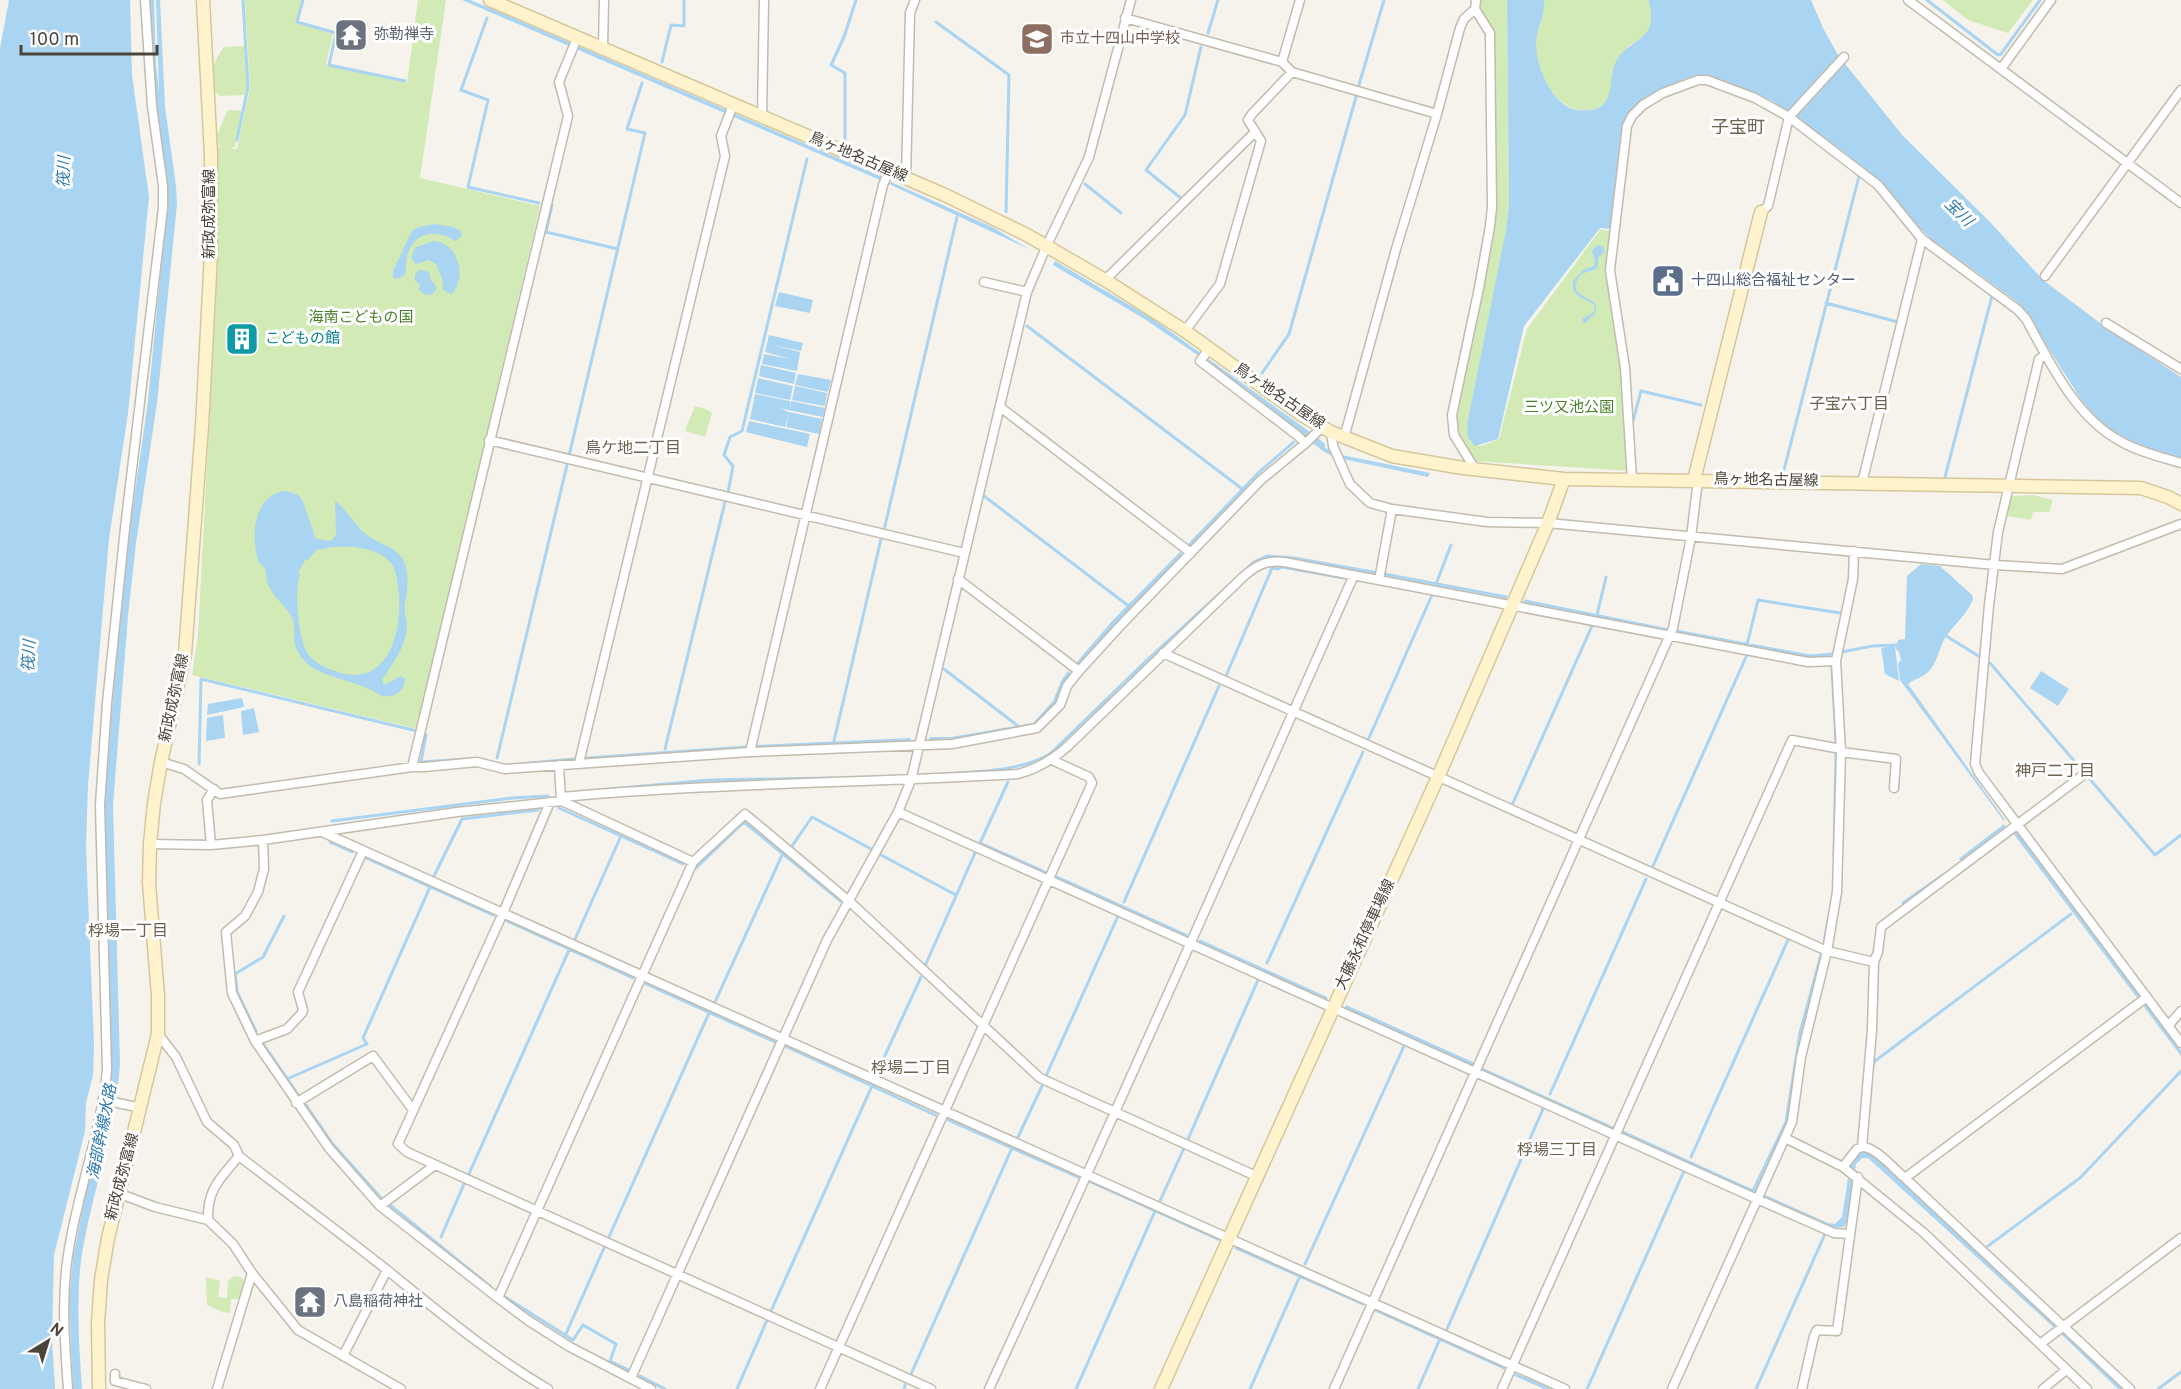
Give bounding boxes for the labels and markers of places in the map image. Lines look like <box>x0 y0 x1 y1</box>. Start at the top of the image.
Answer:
temple icon: 弥勒禅寺 <box>333 17 369 53</box>
school or university icon: 市立十四山中学校 <box>1019 21 1055 57</box>
place label: 弥勒禅寺 <box>374 25 434 45</box>
place label: 市立十四山中学校 <box>1060 30 1180 49</box>
public building icon: 十四山総合福祉センター <box>1650 263 1686 299</box>
place label: 十四山総合福祉センター <box>1691 272 1856 291</box>
building icon: こどもの館 <box>224 321 260 357</box>
place label: こどもの館 <box>265 330 340 349</box>
temple icon: 八島稲荷神社 <box>292 1284 328 1320</box>
place label: 八島稲荷神社 <box>333 1293 423 1312</box>

